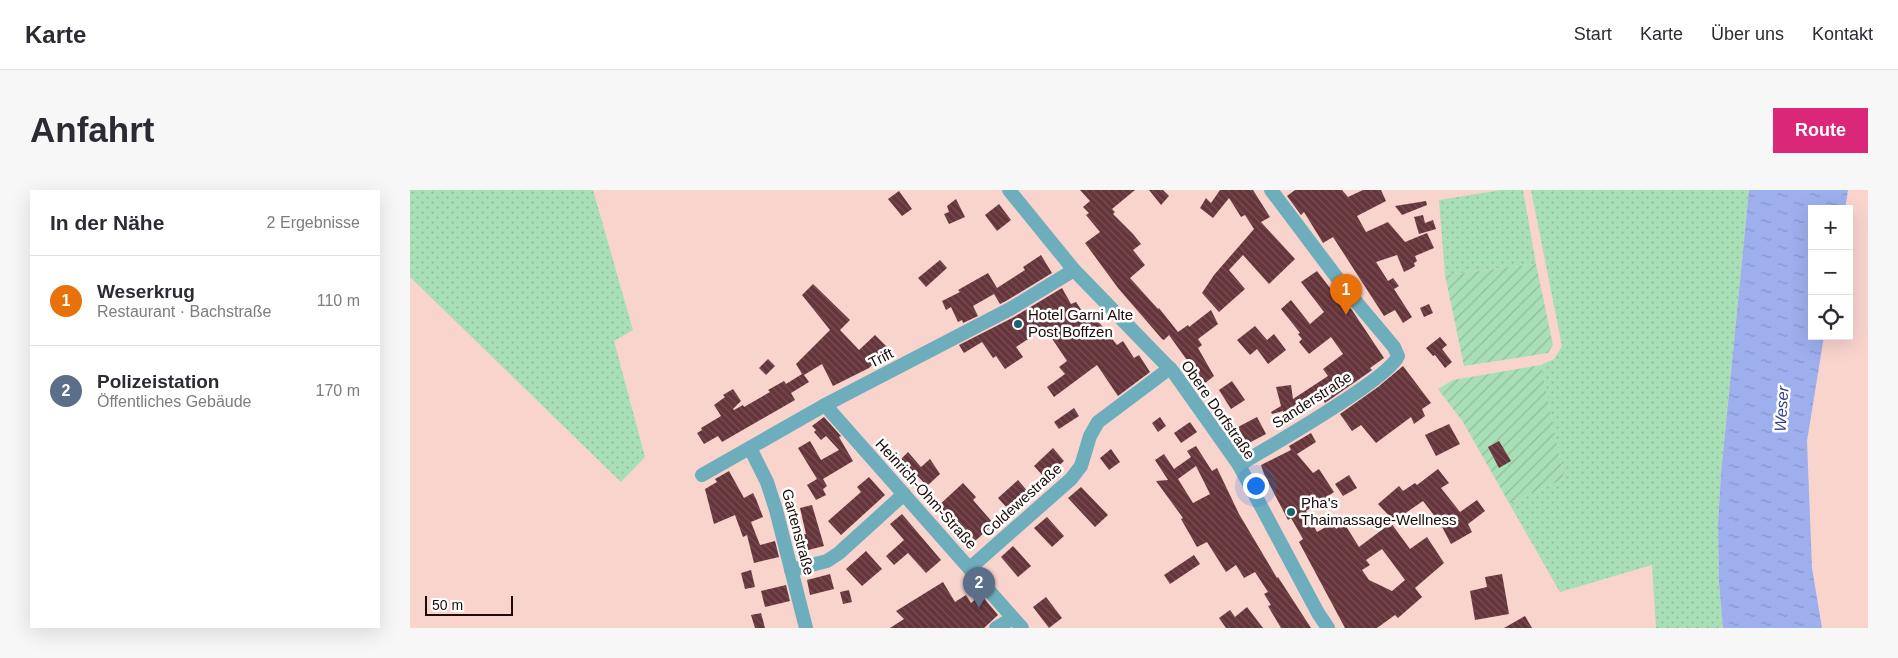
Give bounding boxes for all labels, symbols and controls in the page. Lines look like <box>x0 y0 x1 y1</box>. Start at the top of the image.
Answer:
text: Karte <box>25 21 86 48</box>
text: Start <box>1574 24 1612 44</box>
text: Karte <box>1640 24 1683 44</box>
text: Über uns <box>1711 24 1784 44</box>
text: Kontakt <box>1812 24 1873 44</box>
button: Route <box>1773 108 1868 153</box>
text: Anfahrt <box>30 110 154 149</box>
map controls <box>1808 205 1853 340</box>
button: + <box>1808 205 1853 250</box>
text: In der Nähe <box>50 211 164 234</box>
text: 2 Ergebnisse <box>267 214 360 231</box>
button: − <box>1808 250 1853 295</box>
pin: 1 <box>1330 274 1362 315</box>
text: Weserkrug <box>97 281 195 302</box>
text: 1 <box>62 292 70 309</box>
text: 110 m <box>317 292 360 309</box>
button: locate <box>1808 295 1853 340</box>
text: Restaurant · Bachstraße <box>97 303 271 320</box>
place label: Hotel Garni Alte Post Boffzen <box>1028 306 1133 340</box>
marker: Hotel Garni Alte Post Boffzen <box>1012 318 1024 330</box>
street label: Trift <box>866 344 897 371</box>
street label: Obere Dorfstraße <box>1178 357 1259 462</box>
street label: Sanderstraße <box>1269 368 1354 431</box>
text: Polizeistation <box>97 371 219 392</box>
text: 2 <box>62 382 70 399</box>
text: 170 m <box>316 382 360 399</box>
water label: Weser <box>1771 385 1792 433</box>
text: Öffentliches Gebäude <box>97 393 251 410</box>
street label: Heinrich-Ohm-Straße <box>872 435 980 552</box>
street label: Coldewestraße <box>978 460 1065 540</box>
your location <box>1243 473 1269 499</box>
street label: Gartenstraße <box>779 487 818 577</box>
place label: Pha's Thaimassage-Wellness <box>1301 494 1457 528</box>
marker: Pha's Thaimassage-Wellness <box>1285 506 1297 518</box>
pin: 2 <box>963 567 995 608</box>
scale bar <box>425 593 512 616</box>
text: 50 m <box>432 597 463 613</box>

